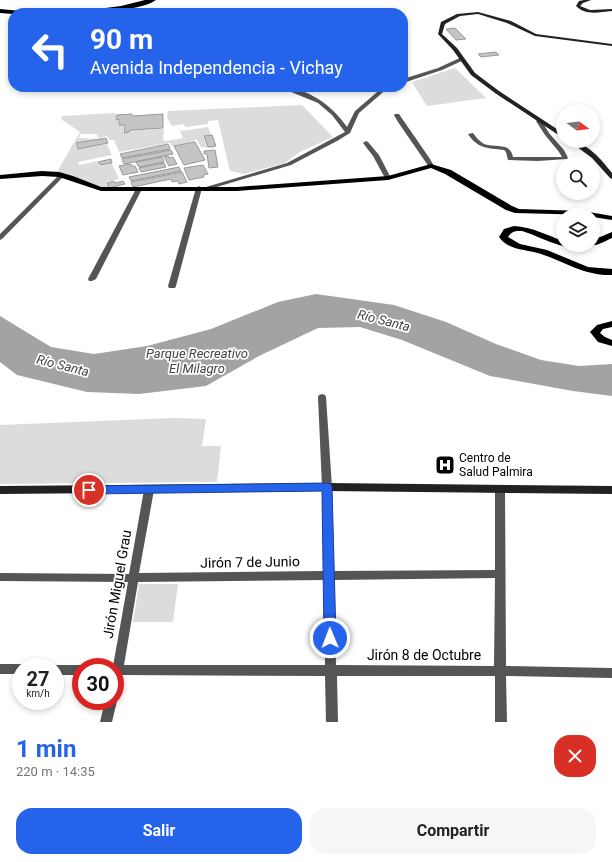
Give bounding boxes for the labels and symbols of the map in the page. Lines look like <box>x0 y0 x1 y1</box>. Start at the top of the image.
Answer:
north arrow <box>556 104 600 148</box>
water label: Río Santa <box>356 307 412 334</box>
water label: Parque Recreativo El Milagro <box>146 346 248 376</box>
water label: Río Santa <box>35 352 91 379</box>
place label: Centro de Salud Palmira <box>459 451 533 479</box>
hospital icon: Centro de Salud Palmira <box>434 454 456 476</box>
pin <box>72 473 106 507</box>
street label: Jirón Miguel Grau <box>100 529 134 639</box>
street label: Jirón 7 de Junio <box>200 553 300 571</box>
position arrow <box>309 617 351 659</box>
street label: Jirón 8 de Octubre <box>367 647 481 663</box>
speed limit sign: 30 <box>72 658 124 710</box>

